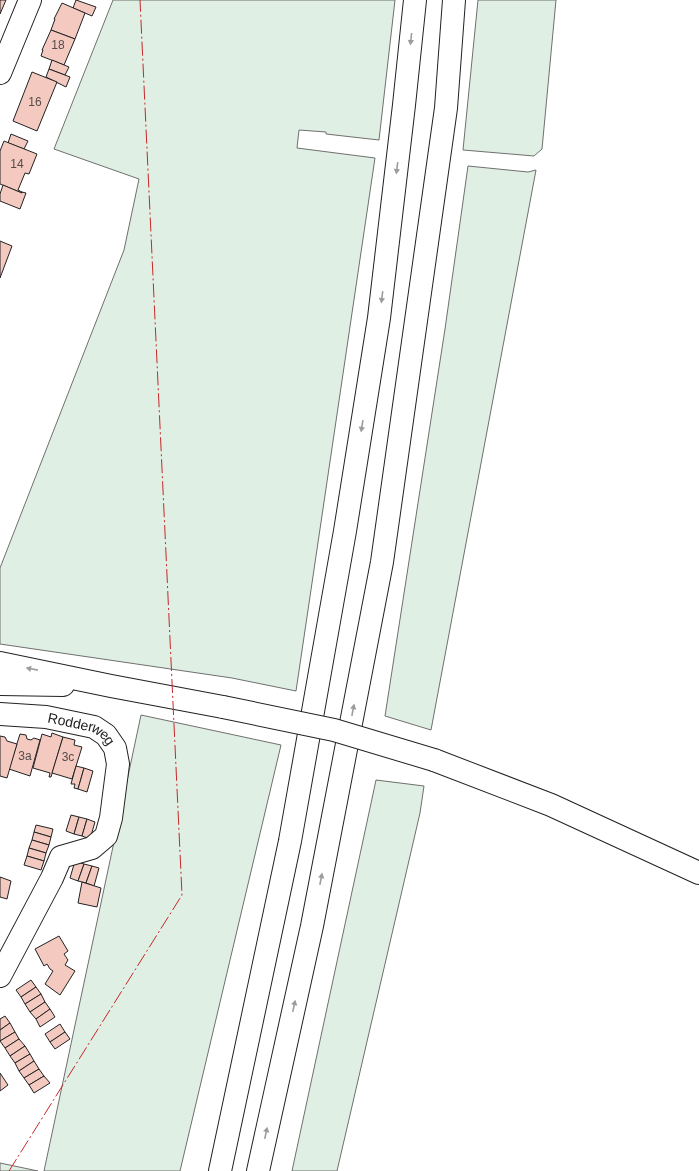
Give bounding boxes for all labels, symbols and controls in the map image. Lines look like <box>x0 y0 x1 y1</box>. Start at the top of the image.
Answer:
one-way arrow <box>408 33 414 45</box>
house number: 18 <box>51 38 65 52</box>
house number: 16 <box>28 95 42 109</box>
house number: 14 <box>10 157 24 171</box>
one-way arrow <box>394 162 400 174</box>
one-way arrow <box>378 291 385 303</box>
one-way arrow <box>359 420 365 432</box>
one-way arrow <box>26 666 38 672</box>
one-way arrow <box>351 704 357 716</box>
street label: Rodderweg <box>46 710 118 748</box>
house number: 3a <box>18 749 32 763</box>
house number: 3c <box>62 750 74 764</box>
one-way arrow <box>318 873 324 885</box>
one-way arrow <box>292 1000 298 1012</box>
one-way arrow <box>264 1127 270 1139</box>

